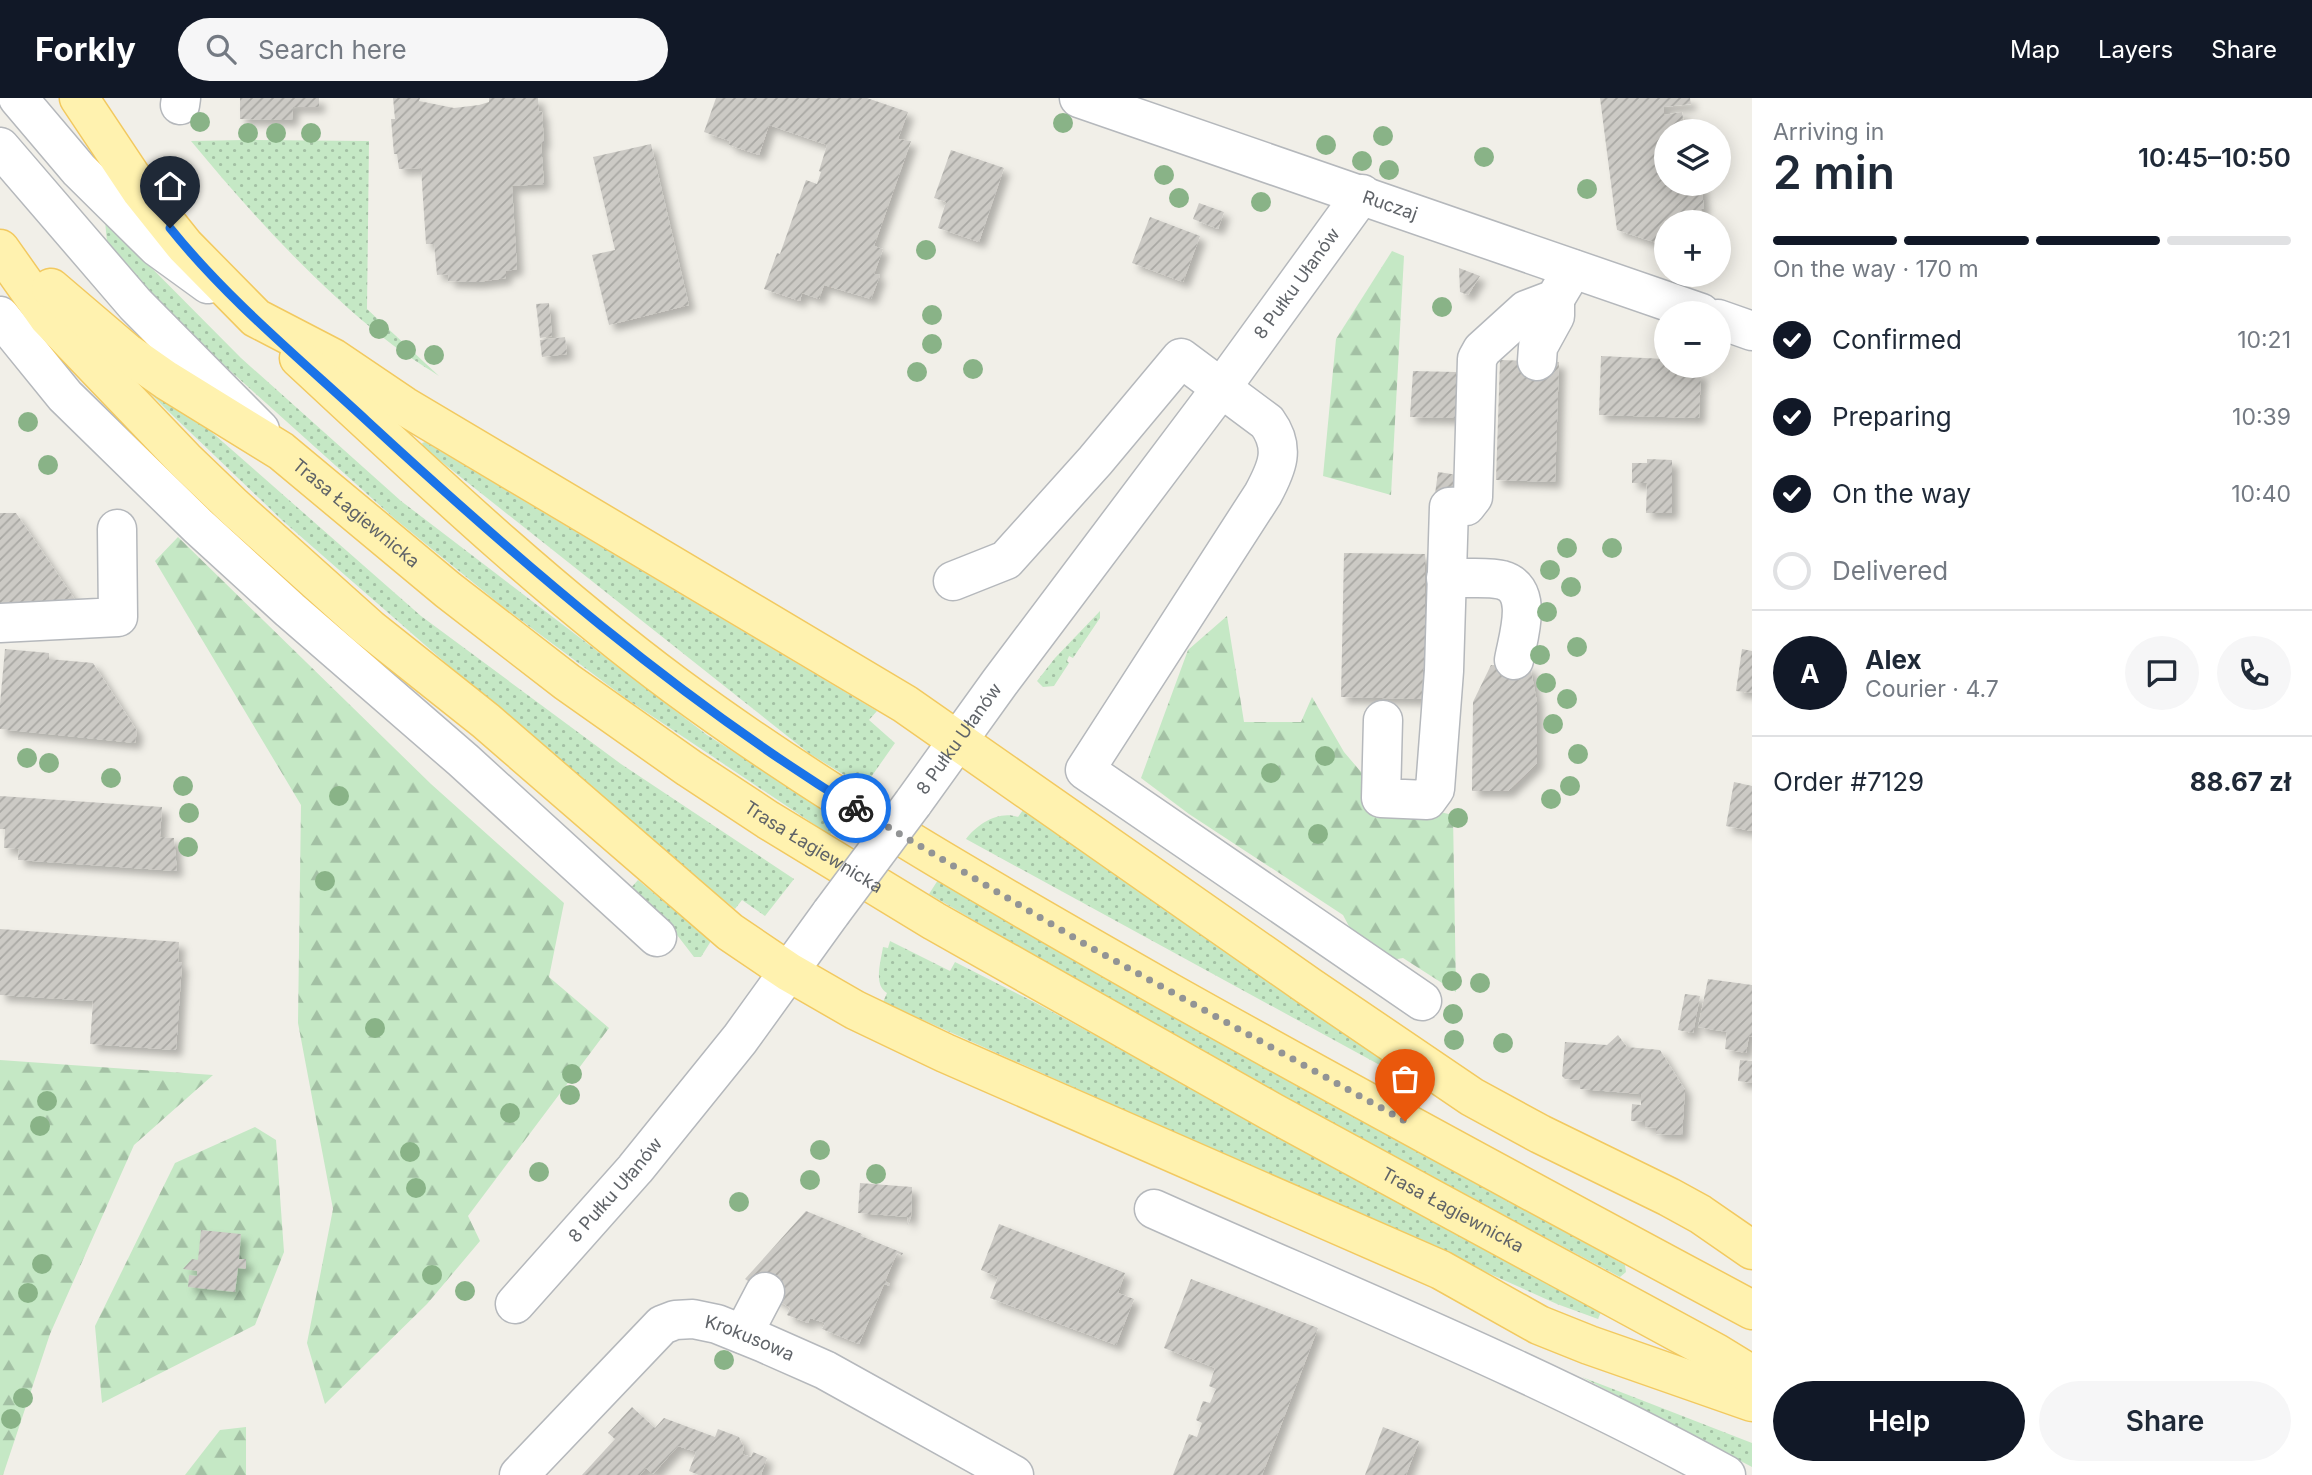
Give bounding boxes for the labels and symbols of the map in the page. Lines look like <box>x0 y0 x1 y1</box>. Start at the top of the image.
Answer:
pin <box>140 156 200 228</box>
street label: Ruczaj <box>1360 186 1420 224</box>
street label: 8 Pułku Ułanów <box>1249 223 1344 343</box>
street label: Trasa Łagiewnicka <box>289 454 424 572</box>
street label: 8 Pułku Ułanów <box>912 679 1006 798</box>
courier <box>821 773 891 843</box>
street label: Trasa Łagiewnicka <box>740 796 887 897</box>
pin <box>1375 1049 1435 1121</box>
street label: 8 Pułku Ułanów <box>564 1133 666 1246</box>
street label: Trasa Łagiewnicka <box>1378 1162 1527 1257</box>
street label: Krokusowa <box>703 1311 798 1365</box>

